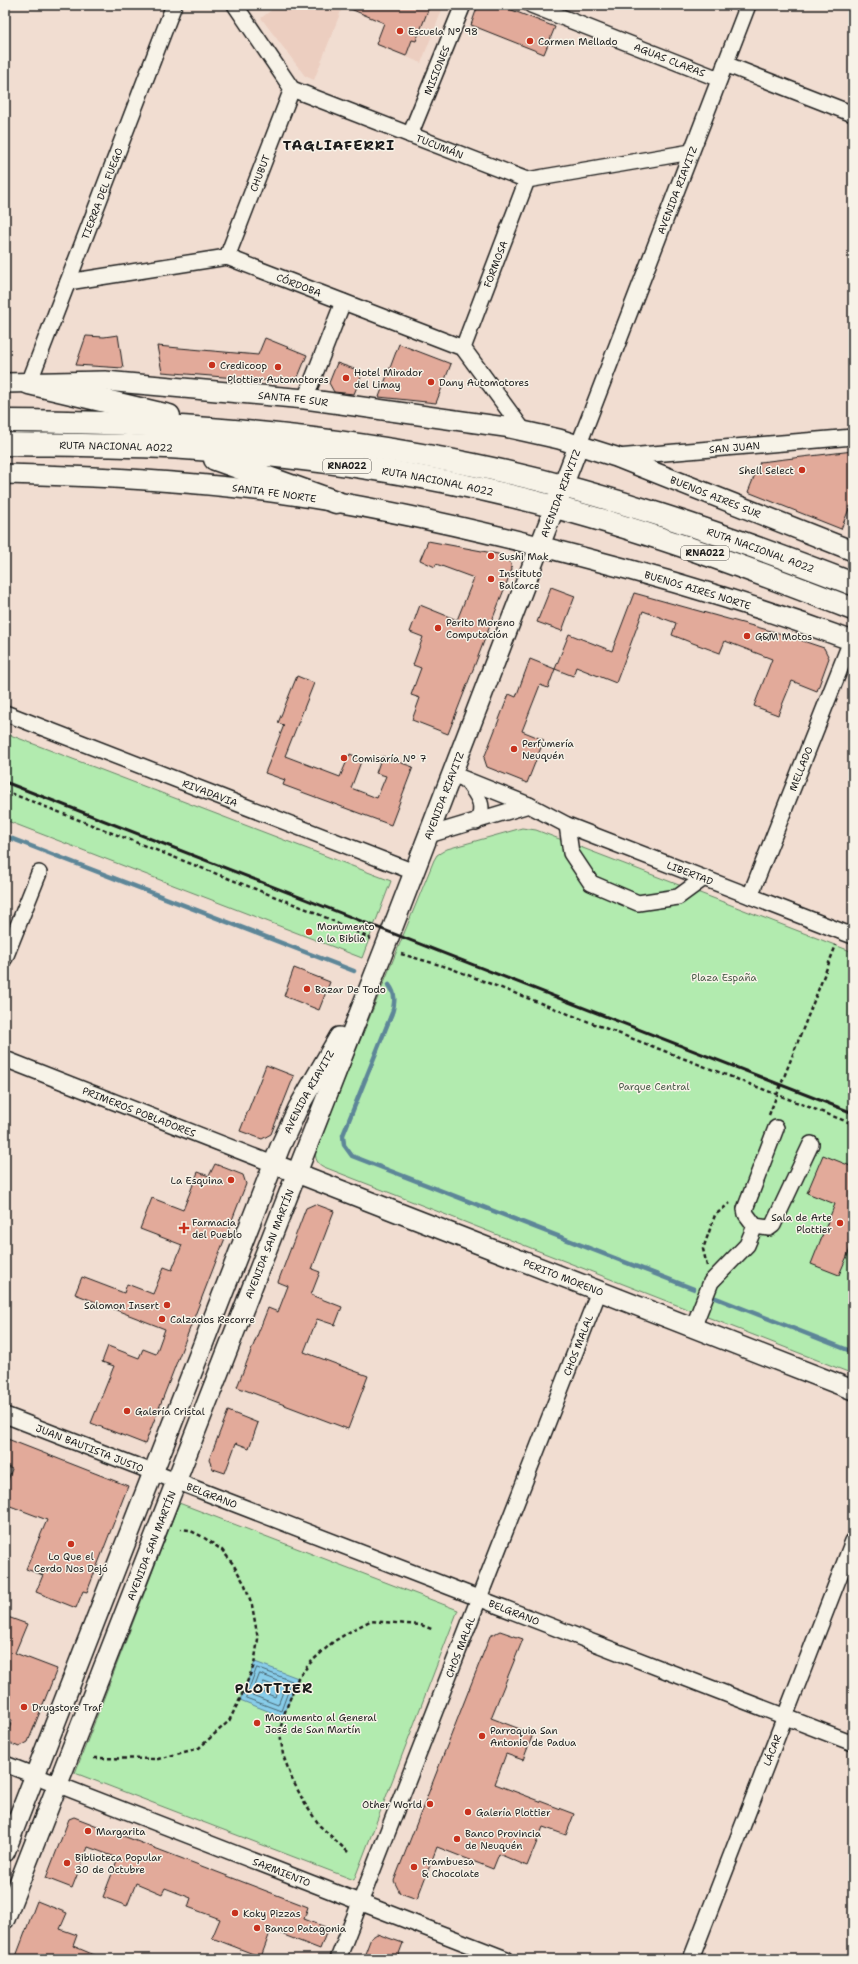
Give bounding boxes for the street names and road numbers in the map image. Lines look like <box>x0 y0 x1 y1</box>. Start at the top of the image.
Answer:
street label: AGUAS CLARAS <box>632 40 707 80</box>
street label: MISIONES <box>421 43 453 97</box>
street label: TUCUMÁN <box>414 132 465 162</box>
street label: AVENIDA RIAVITZ <box>654 145 700 236</box>
street label: TIERRA DEL FUEGO <box>79 146 126 241</box>
street label: CHUBUT <box>247 153 273 194</box>
street label: FORMOSA <box>481 239 510 289</box>
street label: CÓRDOBA <box>274 271 323 300</box>
street label: SANTA FE SUR <box>258 389 329 409</box>
street label: RUTA NACIONAL A022 <box>59 439 173 454</box>
street label: SAN JUAN <box>708 439 761 456</box>
street label: AVENIDA RIAVITZ <box>538 448 583 539</box>
road number: RNA022 <box>323 459 371 473</box>
street label: RUTA NACIONAL A022 <box>381 464 495 499</box>
street label: BUENOS AIRES SUR <box>668 473 763 521</box>
street label: SANTA FE NORTE <box>231 481 317 505</box>
street label: RUTA NACIONAL A022 <box>705 525 816 576</box>
road number: RNA022 <box>681 546 729 560</box>
street label: BUENOS AIRES NORTE <box>643 568 753 613</box>
street label: MELLADO <box>786 745 816 793</box>
street label: AVENIDA RIAVITZ <box>421 750 467 842</box>
street label: RIVADAVIA <box>180 777 239 810</box>
street label: LIBERTAD <box>665 858 715 888</box>
street label: AVENIDA RIAVITZ <box>281 1048 337 1136</box>
street label: PRIMEROS POBLADORES <box>80 1084 198 1140</box>
street label: AVENIDA SAN MARTÍN <box>242 1187 297 1301</box>
street label: PERITO MORENO <box>521 1256 605 1299</box>
street label: CHOS MALAL <box>561 1313 596 1378</box>
street label: JUAN BAUTISTA JUSTO <box>34 1422 145 1475</box>
street label: BELGRANO <box>185 1480 239 1511</box>
street label: AVENIDA SAN MARTÍN <box>124 1489 179 1602</box>
street label: BELGRANO <box>487 1597 541 1628</box>
street label: CHOS MALAL <box>443 1614 478 1679</box>
street label: LÁCAR <box>760 1733 784 1768</box>
street label: SARMIENTO <box>251 1855 312 1889</box>

